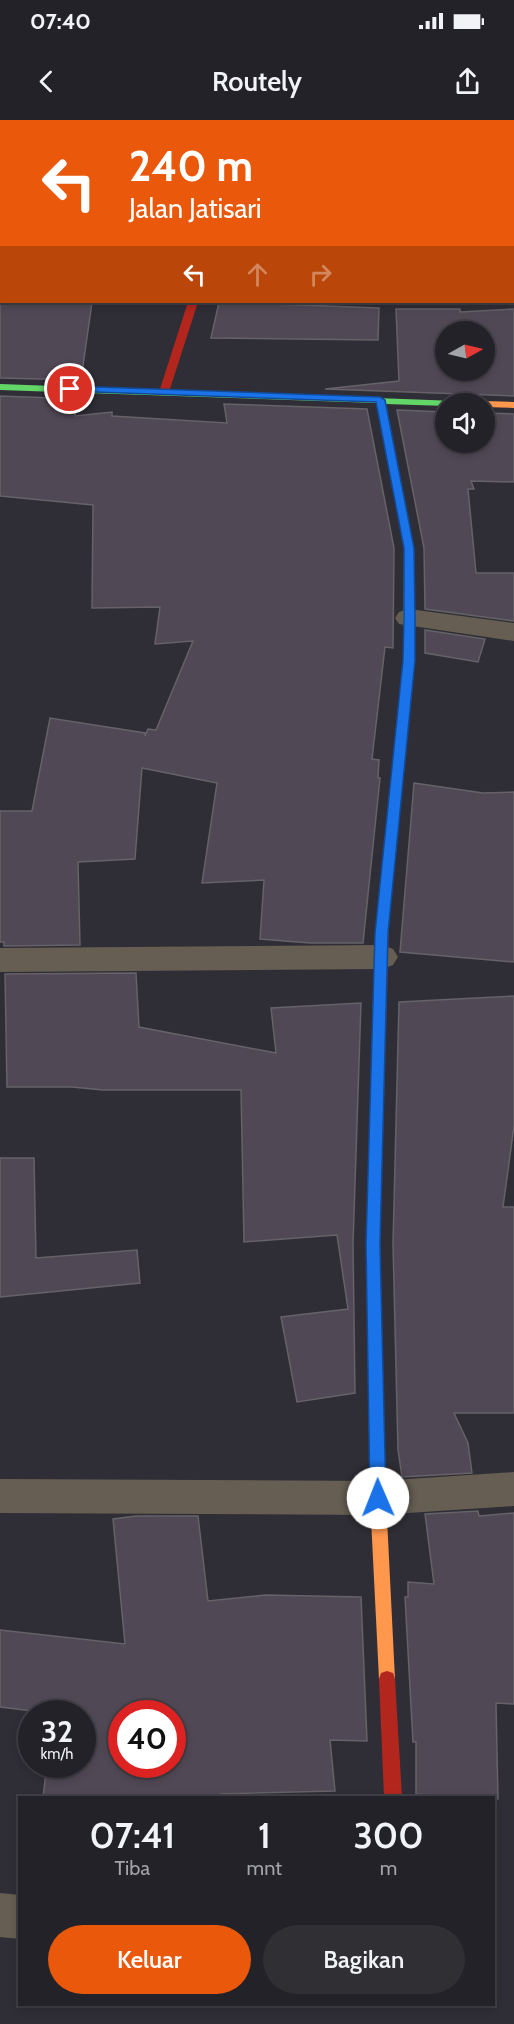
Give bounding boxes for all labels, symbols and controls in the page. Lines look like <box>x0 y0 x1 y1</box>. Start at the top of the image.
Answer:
text: 07:40 <box>30 8 91 35</box>
icon: back <box>30 65 63 98</box>
text: Routely <box>212 65 302 98</box>
icon: share <box>451 65 484 98</box>
text: 240 m <box>129 140 253 192</box>
icon: left <box>30 144 108 222</box>
text: Jalan Jatisari <box>129 192 262 225</box>
icon: left <box>178 258 211 291</box>
icon: ahead <box>241 258 274 291</box>
icon: right <box>304 258 337 291</box>
north arrow <box>435 321 495 381</box>
map controls <box>435 321 495 453</box>
pin <box>44 363 95 414</box>
icon: arrive <box>53 372 86 405</box>
button: sound <box>435 393 495 453</box>
position arrow <box>346 1466 410 1530</box>
speed limit sign: 40 <box>108 1700 186 1778</box>
text: 32 <box>41 1713 73 1750</box>
text: km/h <box>41 1745 73 1763</box>
text: 07:41 <box>90 1813 175 1857</box>
text: 1 <box>258 1813 271 1857</box>
text: 300 <box>353 1813 423 1857</box>
text: Tiba <box>115 1856 150 1880</box>
text: mnt <box>247 1856 282 1880</box>
text: m <box>380 1856 397 1880</box>
button: Keluar <box>48 1925 251 1994</box>
button: Bagikan <box>263 1925 465 1994</box>

